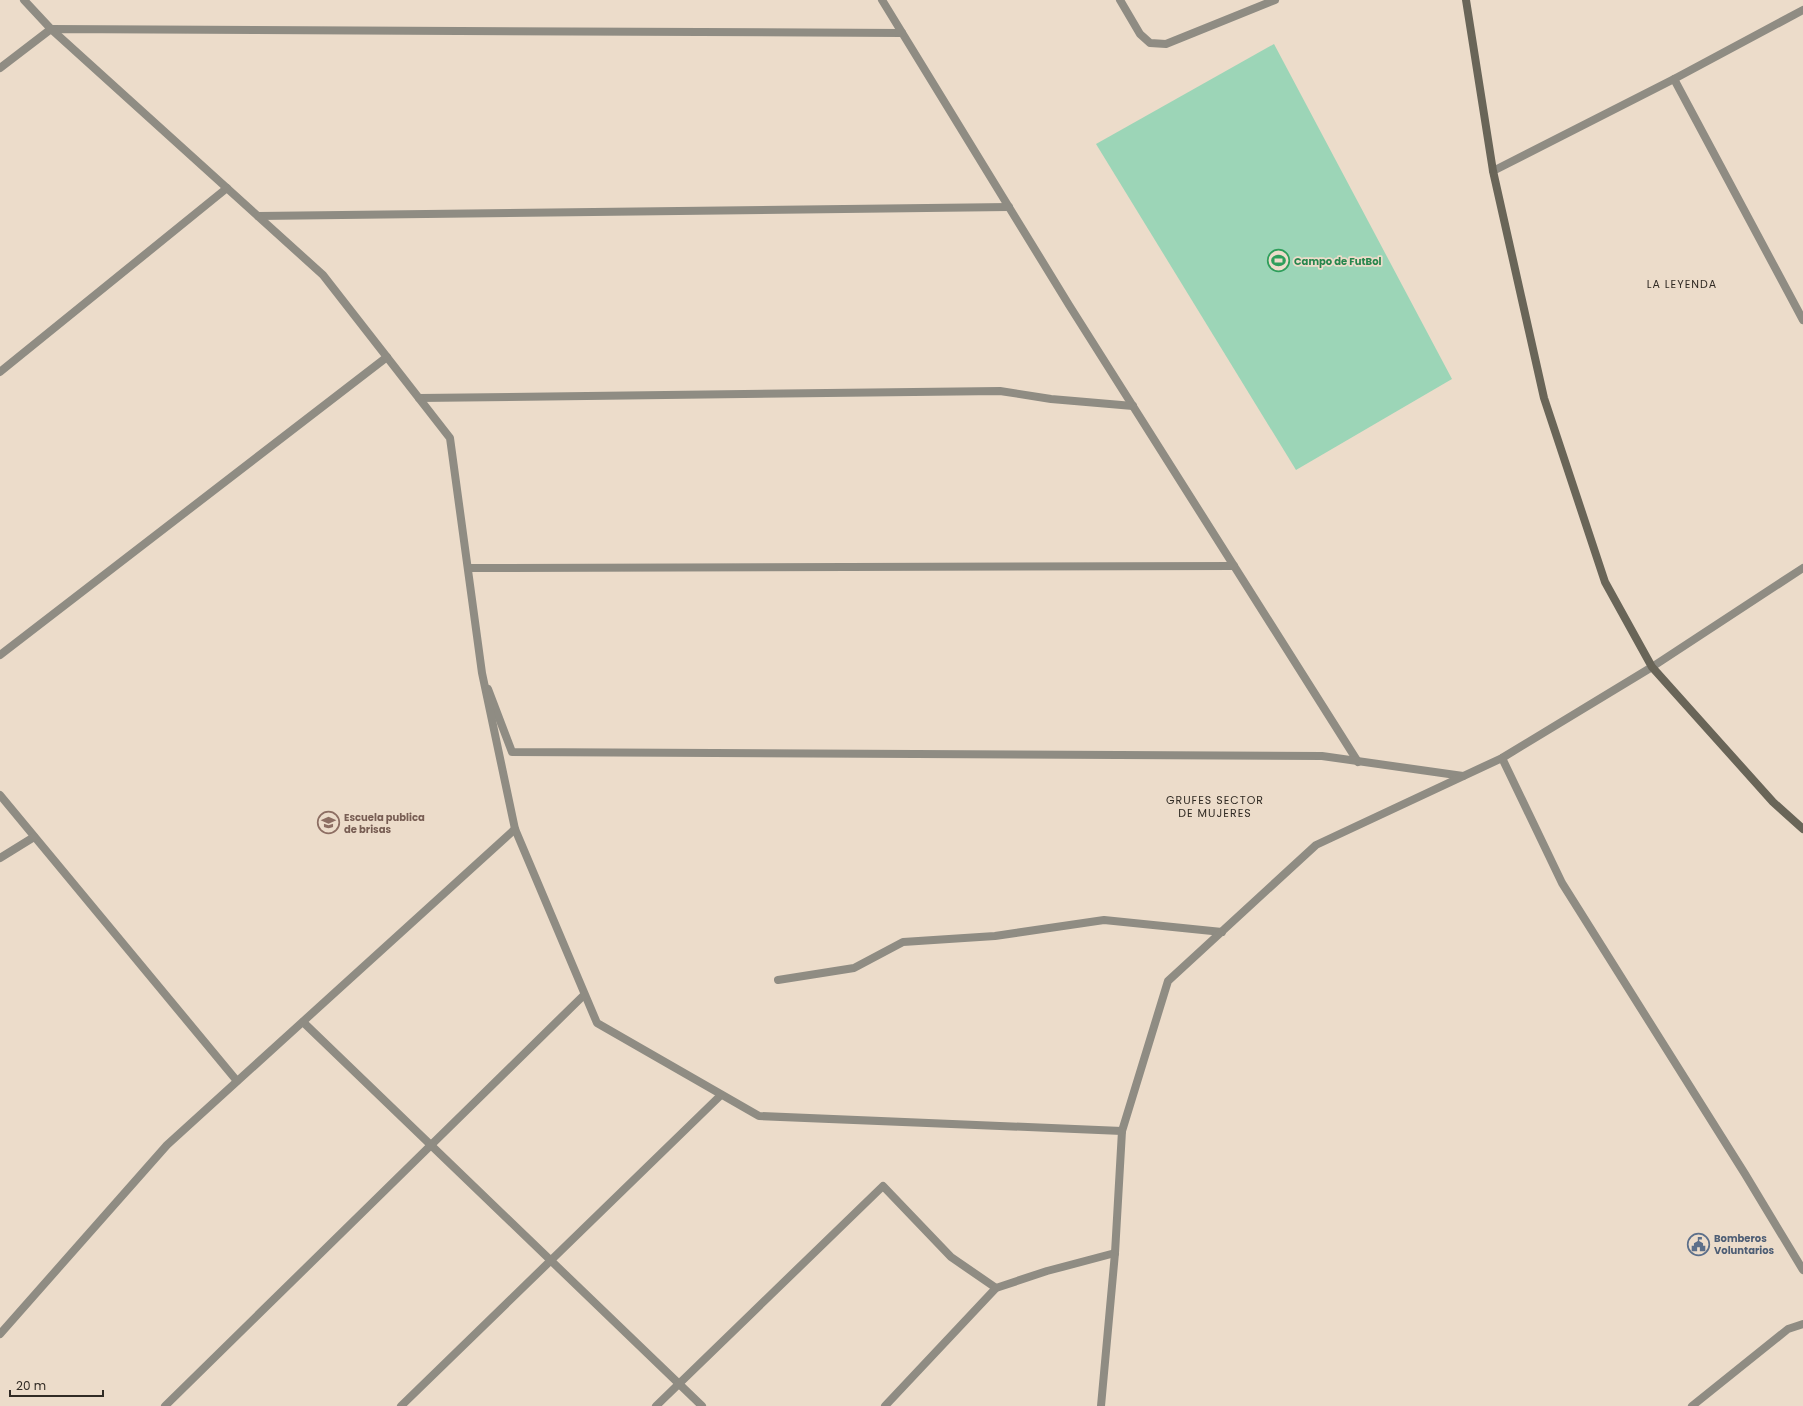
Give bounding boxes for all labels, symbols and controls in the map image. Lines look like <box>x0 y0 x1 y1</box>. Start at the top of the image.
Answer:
sports icon: Campo de FutBol <box>1266 248 1292 274</box>
place label: Campo de FutBol <box>1294 254 1382 269</box>
district label: LA LEYENDA <box>1647 276 1717 292</box>
district label: GRUFES SECTOR DE MUJERES <box>1166 792 1264 821</box>
school or university icon: Escuela publica de brisas <box>315 810 341 836</box>
place label: Escuela publica de brisas <box>344 810 425 837</box>
public building icon: Bomberos Voluntarios <box>1686 1231 1712 1257</box>
place label: Bomberos Voluntarios <box>1714 1231 1775 1258</box>
scale bar <box>10 1372 103 1398</box>
text: 20 m <box>16 1377 46 1394</box>

